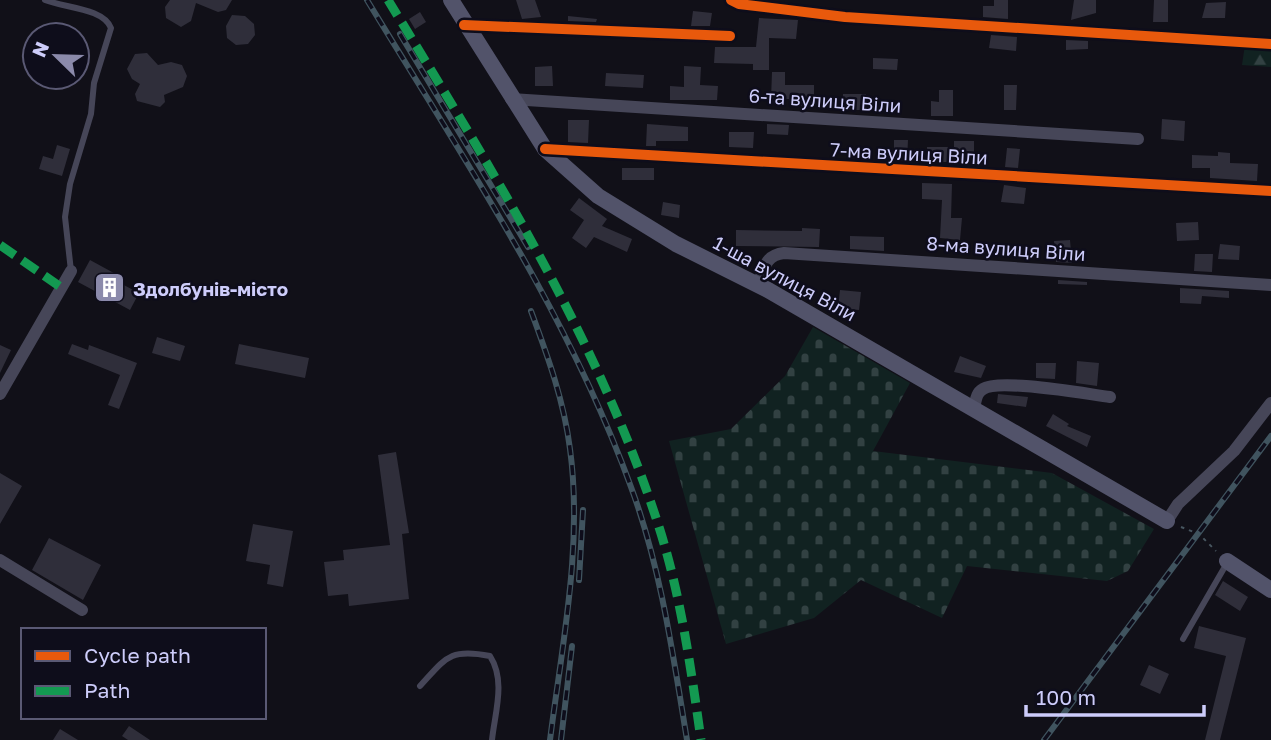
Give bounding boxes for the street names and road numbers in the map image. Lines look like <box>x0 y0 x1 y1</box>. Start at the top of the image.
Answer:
street label: 6-та вулиця Віли <box>748 83 902 117</box>
street label: 7-ма вулиця Віли <box>830 137 988 169</box>
street label: 1-ша вулиця Віли <box>710 231 860 325</box>
street label: 8-ма вулиця Віли <box>926 231 1086 265</box>

